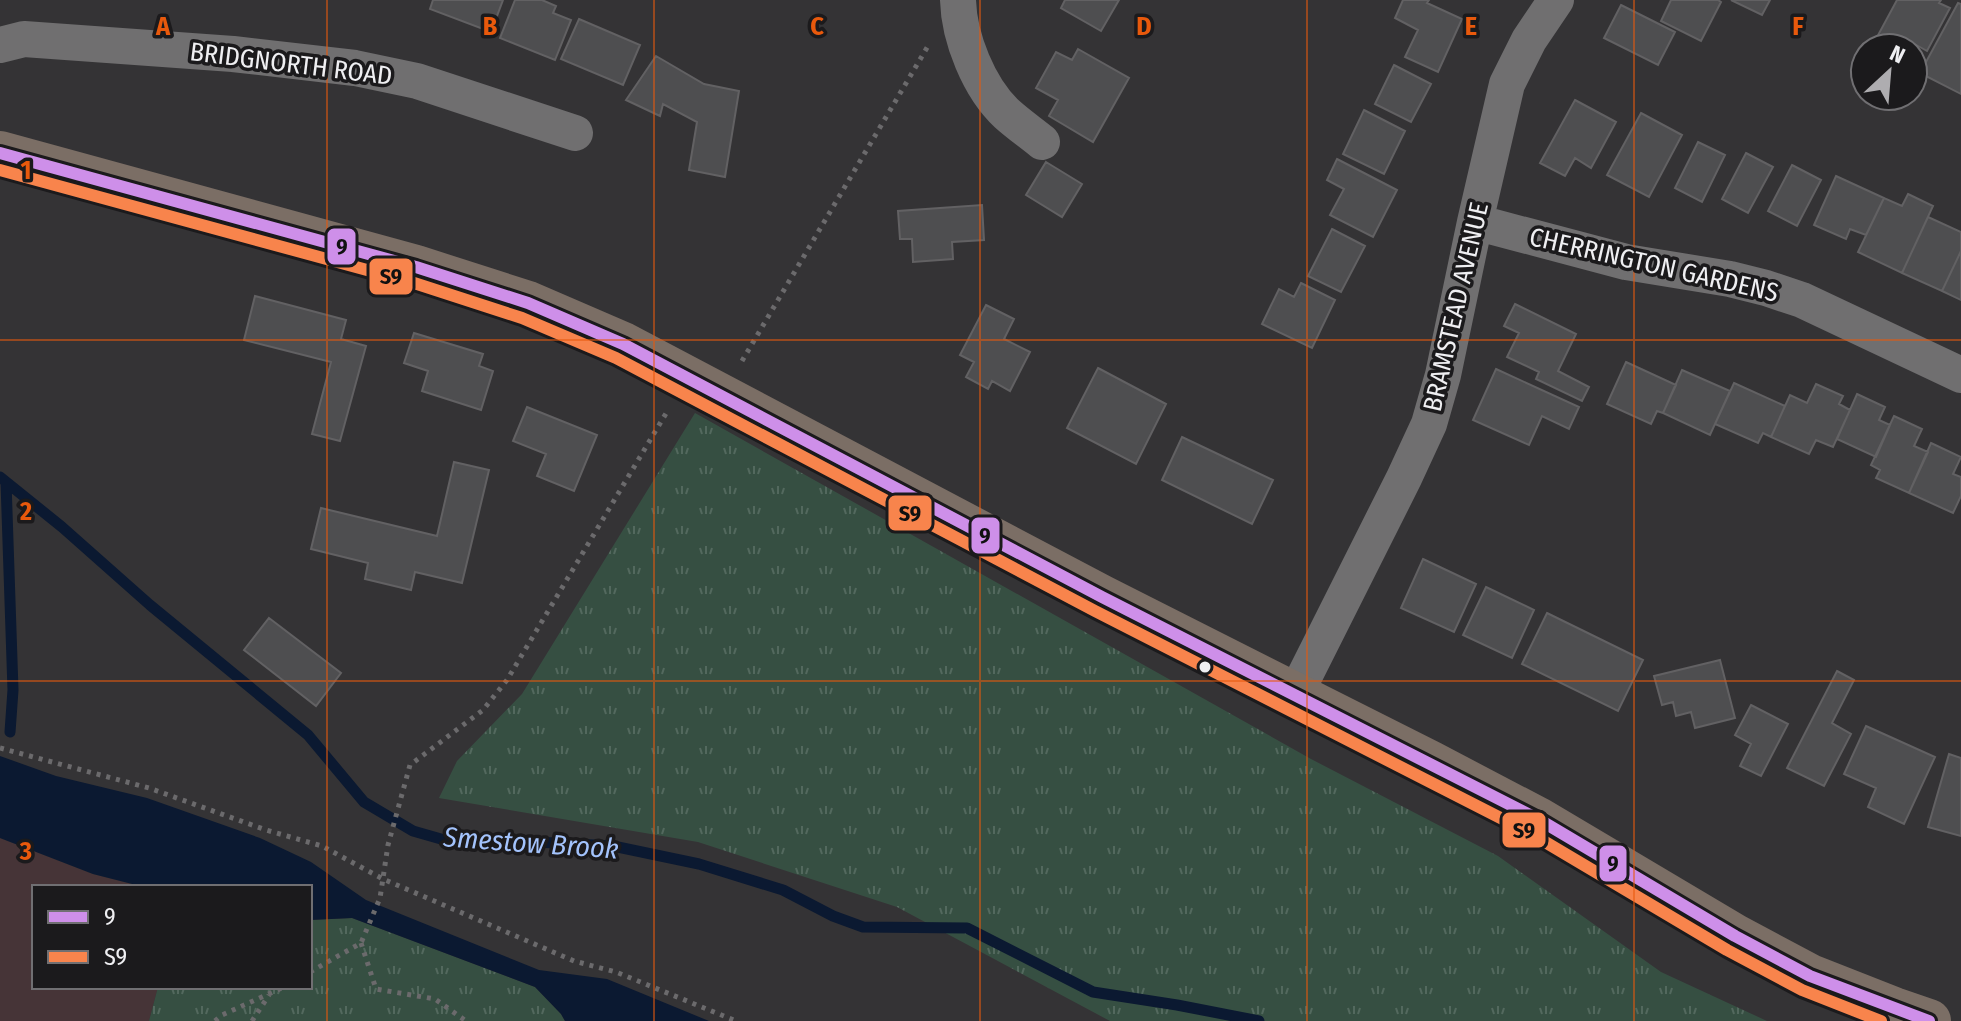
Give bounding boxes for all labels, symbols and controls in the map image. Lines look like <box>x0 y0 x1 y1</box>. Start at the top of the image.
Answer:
text: A <box>155 11 171 42</box>
text: B <box>483 11 498 42</box>
text: C <box>810 11 824 42</box>
text: D <box>1136 11 1152 42</box>
text: E <box>1465 11 1477 42</box>
text: F <box>1792 11 1804 42</box>
north arrow <box>1849 32 1929 112</box>
street label: BRIDGNORTH ROAD <box>188 36 394 92</box>
text: N <box>1886 39 1909 69</box>
text: 1 <box>21 155 32 186</box>
street label: BRAMSTEAD AVENUE <box>1417 199 1495 415</box>
street label: CHERRINGTON GARDENS <box>1526 221 1782 309</box>
line badge: 9 <box>326 227 357 266</box>
text: 9 <box>336 233 348 260</box>
line badge: S9 <box>368 257 414 296</box>
text: S9 <box>380 263 402 290</box>
line badge: S9 <box>887 494 933 532</box>
text: 2 <box>19 496 32 527</box>
text: S9 <box>899 500 921 527</box>
line badge: 9 <box>970 516 1001 555</box>
text: 9 <box>979 522 991 549</box>
unlabelled marker <box>1197 659 1213 675</box>
line badge: S9 <box>1501 811 1547 849</box>
text: S9 <box>1513 817 1535 844</box>
water label: Smestow Brook <box>441 820 620 866</box>
text: 3 <box>19 836 32 867</box>
line badge: 9 <box>1598 844 1628 883</box>
text: 9 <box>1607 850 1619 877</box>
legend <box>32 885 312 989</box>
text: 9 <box>104 903 116 931</box>
text: S9 <box>104 943 127 971</box>

